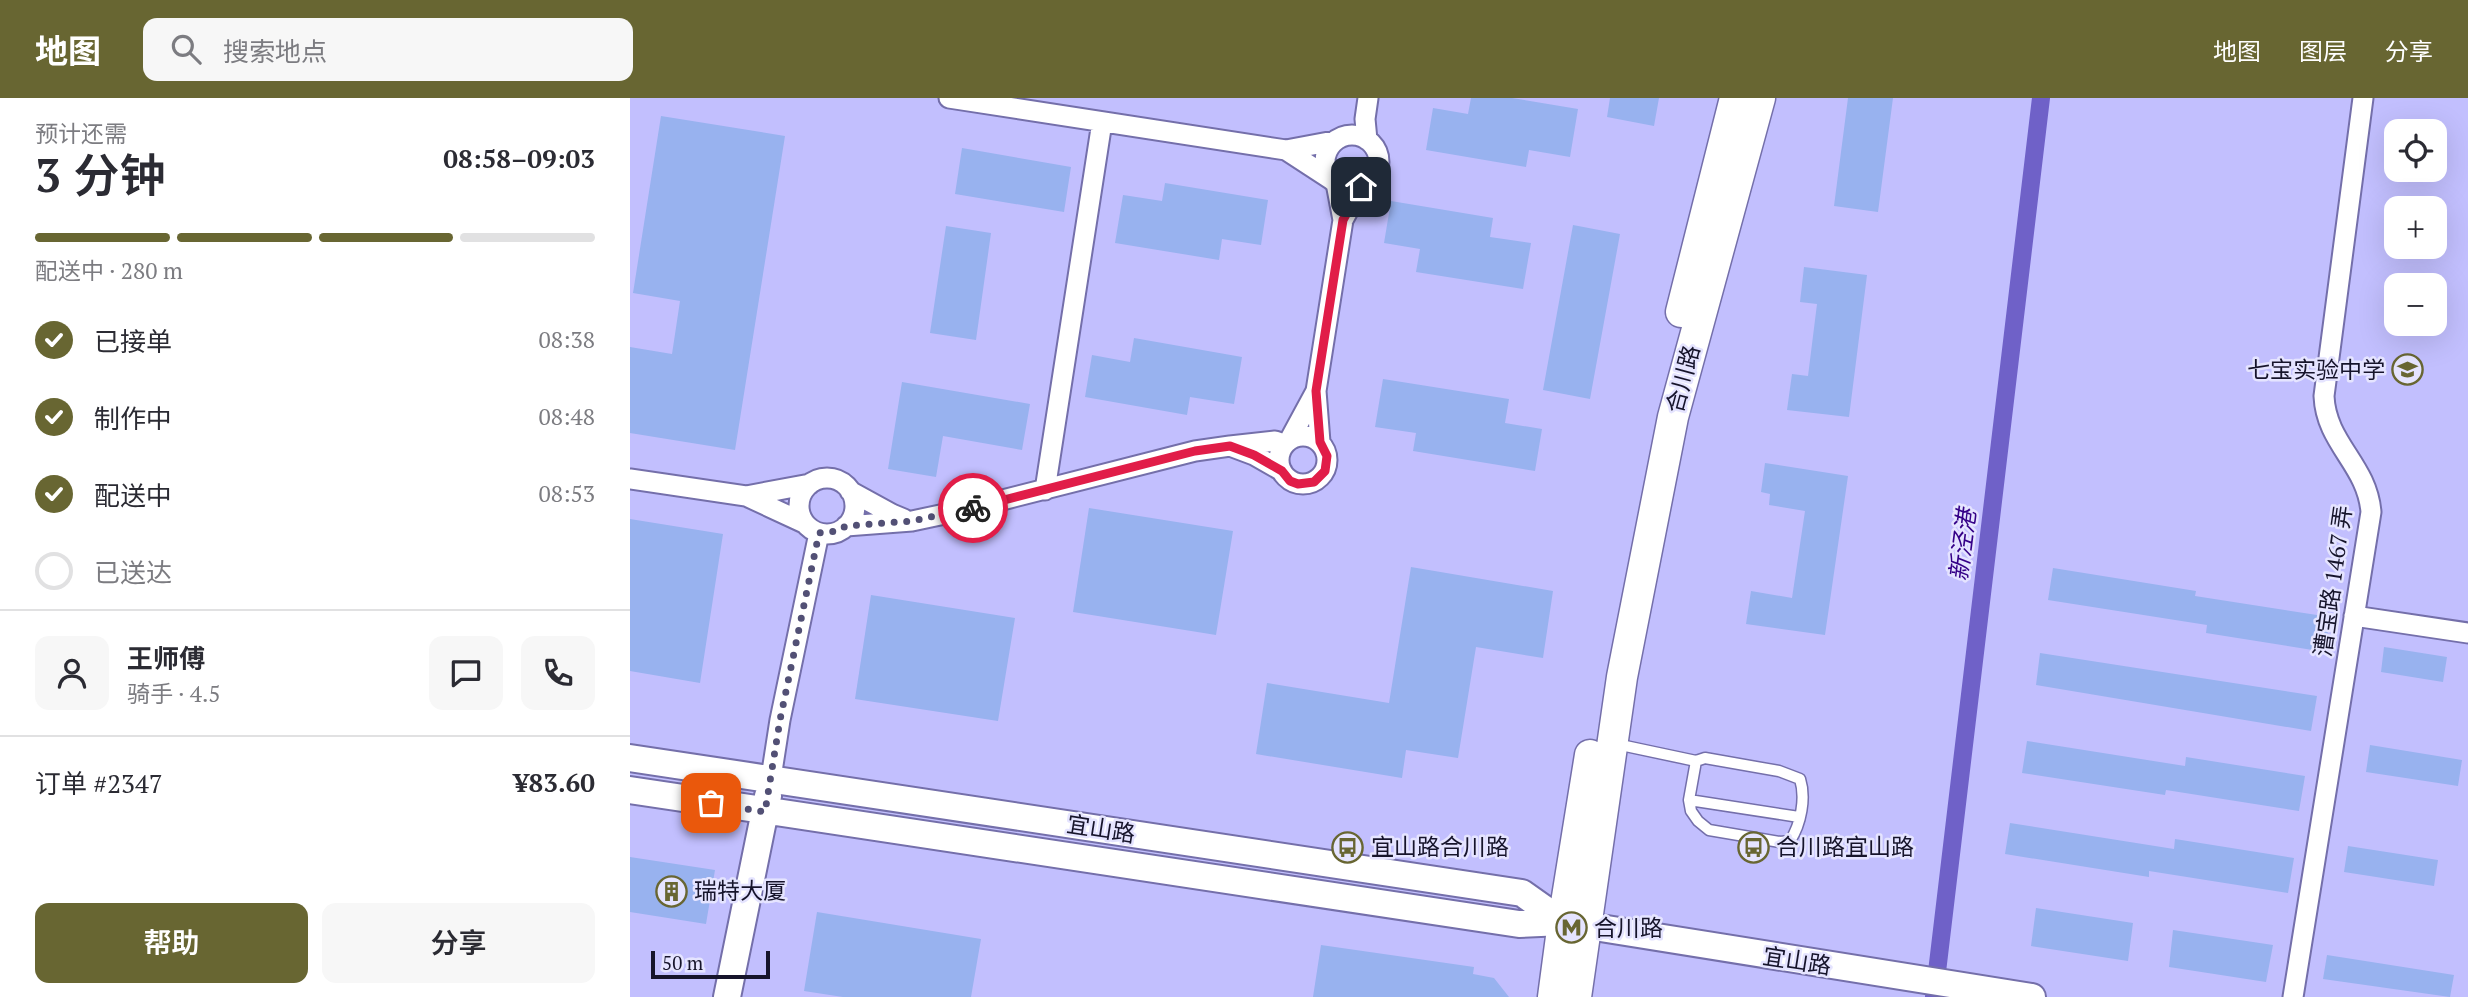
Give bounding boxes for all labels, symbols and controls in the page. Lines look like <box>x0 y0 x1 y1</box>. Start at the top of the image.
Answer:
search box <box>143 18 633 81</box>
text: 地图 <box>35 29 101 72</box>
icon: search <box>167 30 205 68</box>
text: 搜索地点 <box>223 34 327 68</box>
text: 地图 <box>2213 35 2261 67</box>
text: 图层 <box>2299 35 2347 67</box>
text: 分享 <box>2385 35 2433 67</box>
text: 预计还需 <box>35 118 127 149</box>
map controls <box>2384 119 2447 336</box>
button: locate <box>2384 119 2447 182</box>
text: 08:58–09:03 <box>443 141 595 175</box>
text: 3 分钟 <box>35 144 165 205</box>
pin <box>1331 157 1391 217</box>
icon: home <box>1342 168 1380 206</box>
button: + <box>2384 196 2447 259</box>
text: 配送中 · 280 m <box>35 255 183 286</box>
button: − <box>2384 273 2447 336</box>
icon: check <box>35 321 73 359</box>
text: 已接单 <box>94 324 172 358</box>
text: 08:38 <box>538 324 595 355</box>
street label: 合川路 <box>1659 342 1706 416</box>
school or university icon: 七宝实验中学 <box>2391 353 2425 387</box>
place label: 七宝实验中学 <box>2247 354 2385 385</box>
icon: check <box>35 398 73 436</box>
text: 制作中 <box>94 401 172 435</box>
text: 08:48 <box>538 401 595 432</box>
courier <box>938 473 1008 543</box>
icon: check <box>35 475 73 513</box>
text: 配送中 <box>94 478 172 512</box>
text: 08:53 <box>538 478 595 509</box>
icon: bike <box>954 489 992 527</box>
street label: 漕宝路 1467 弄 <box>2307 503 2358 658</box>
water label: 新泾港 <box>1942 504 1983 583</box>
text: 已送达 <box>94 555 172 589</box>
button: person <box>35 636 109 710</box>
button: chat <box>429 636 503 710</box>
button: phone <box>521 636 595 710</box>
text: 王师傅 <box>127 641 205 675</box>
text: 骑手 · 4.5 <box>127 678 221 709</box>
text: ¥83.60 <box>514 765 595 799</box>
text: 订单 #2347 <box>35 766 163 800</box>
pin <box>681 773 741 833</box>
icon: bag <box>692 784 730 822</box>
street label: 宜山路 <box>1065 808 1138 849</box>
bus stop icon: 宜山路合川路 <box>1331 830 1365 864</box>
bus stop icon: 合川路宜山路 <box>1736 830 1770 864</box>
place label: 宜山路合川路 <box>1371 831 1509 862</box>
place label: 合川路宜山路 <box>1776 831 1914 862</box>
building icon: 瑞特大厦 <box>654 874 688 908</box>
place label: 瑞特大厦 <box>694 875 786 906</box>
button: 帮助 <box>35 903 308 983</box>
button: 分享 <box>322 903 595 983</box>
metro station icon: 合川路 <box>1554 911 1588 945</box>
place label: 合川路 <box>1594 912 1663 943</box>
street label: 宜山路 <box>1761 940 1834 981</box>
scale bar <box>651 948 770 980</box>
text: 50 m <box>662 950 703 975</box>

